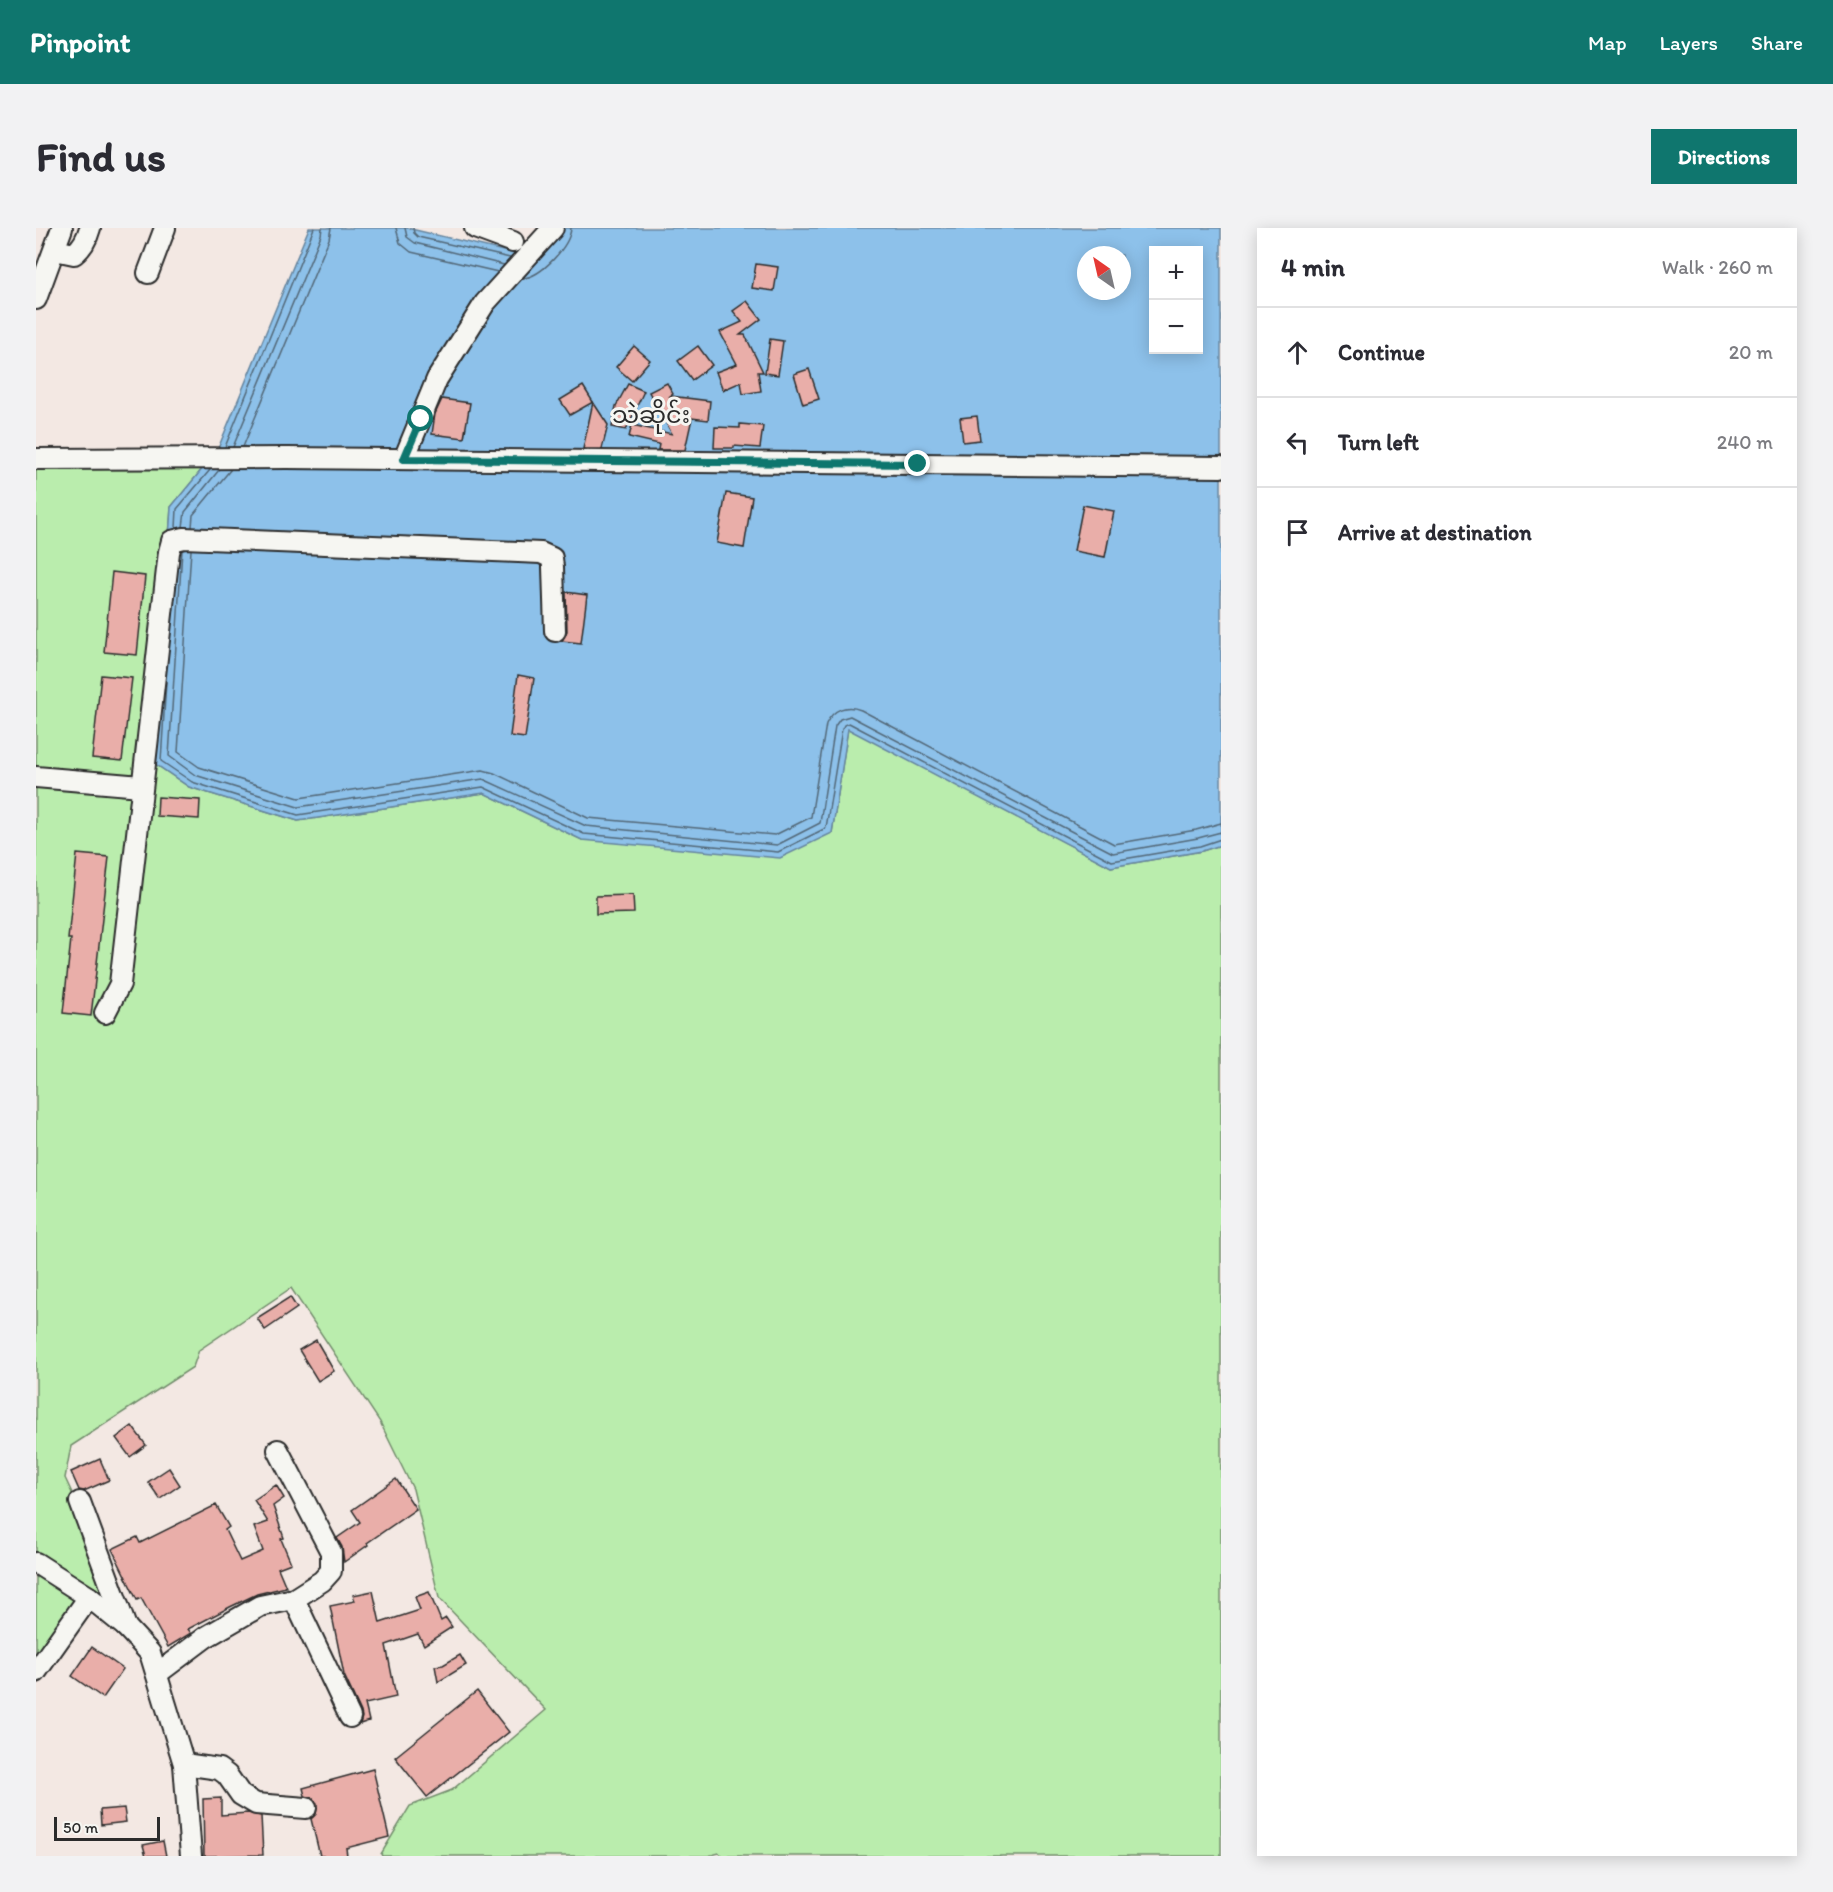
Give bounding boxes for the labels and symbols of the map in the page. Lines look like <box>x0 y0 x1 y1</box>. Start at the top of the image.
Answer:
north arrow <box>1077 246 1131 300</box>
district label: သဲဆိုင်း <box>612 399 690 434</box>
route start <box>407 405 433 431</box>
route end <box>904 450 930 476</box>
scale bar <box>54 1814 160 1842</box>

